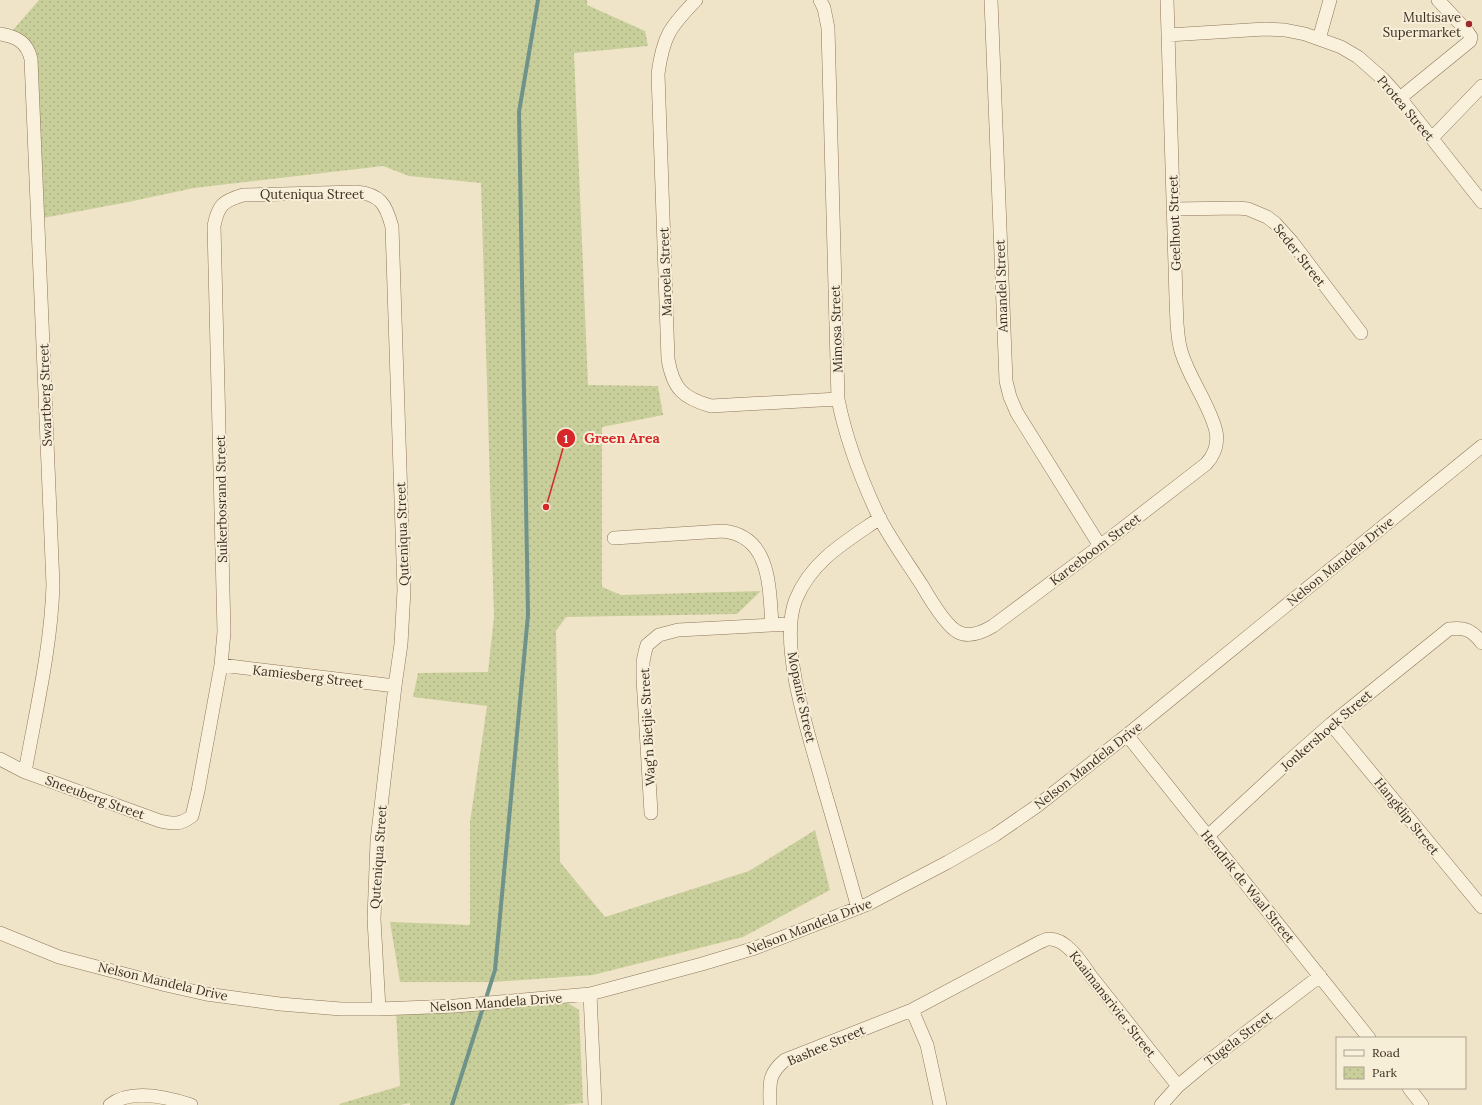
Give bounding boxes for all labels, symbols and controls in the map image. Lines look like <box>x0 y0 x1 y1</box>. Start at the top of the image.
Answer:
place label: Multisave Supermarket <box>1383 9 1461 41</box>
marker: Multisave Supermarket <box>1464 19 1474 29</box>
street label: Protea Street <box>1373 72 1438 144</box>
street label: Geelhout Street <box>1164 175 1185 271</box>
street label: Quteniqua Street <box>260 186 364 203</box>
street label: Seder Street <box>1270 220 1329 290</box>
street label: Maroela Street <box>655 227 676 317</box>
street label: Amandel Street <box>991 239 1012 334</box>
street label: Mimosa Street <box>826 285 847 373</box>
street label: Swartberg Street <box>35 343 56 447</box>
callout: Green Area <box>556 425 668 451</box>
text: Green Area <box>584 429 660 447</box>
text: 1 <box>564 431 569 446</box>
street label: Suikerbosrand Street <box>212 435 231 563</box>
street label: Quteniqua Street <box>392 482 413 586</box>
street label: Kareeboom Street <box>1046 510 1144 589</box>
street label: Nelson Mandela Drive <box>1283 513 1397 610</box>
street label: Mopanie Street <box>784 650 819 744</box>
street label: Kamiesberg Street <box>252 661 364 692</box>
street label: Wag'n Bietjie Street <box>636 667 659 787</box>
street label: Jonkershoek Street <box>1276 686 1376 775</box>
street label: Nelson Mandela Drive <box>1031 718 1146 813</box>
street label: Sneeuberg Street <box>43 772 147 823</box>
street label: Hangklip Street <box>1370 774 1443 858</box>
street label: Quteniqua Street <box>366 805 391 909</box>
street label: Hendrik de Waal Street <box>1197 827 1298 946</box>
street label: Nelson Mandela Drive <box>744 895 874 958</box>
street label: Kaaimansrivier Street <box>1066 948 1160 1061</box>
street label: Nelson Mandela Drive <box>96 958 230 1005</box>
street label: Nelson Mandela Drive <box>429 989 563 1016</box>
street label: Tugela Street <box>1201 1007 1276 1069</box>
street label: Bashee Street <box>785 1021 868 1069</box>
legend <box>1336 1037 1466 1089</box>
text: Road <box>1372 1045 1400 1060</box>
text: Park <box>1372 1065 1398 1080</box>

